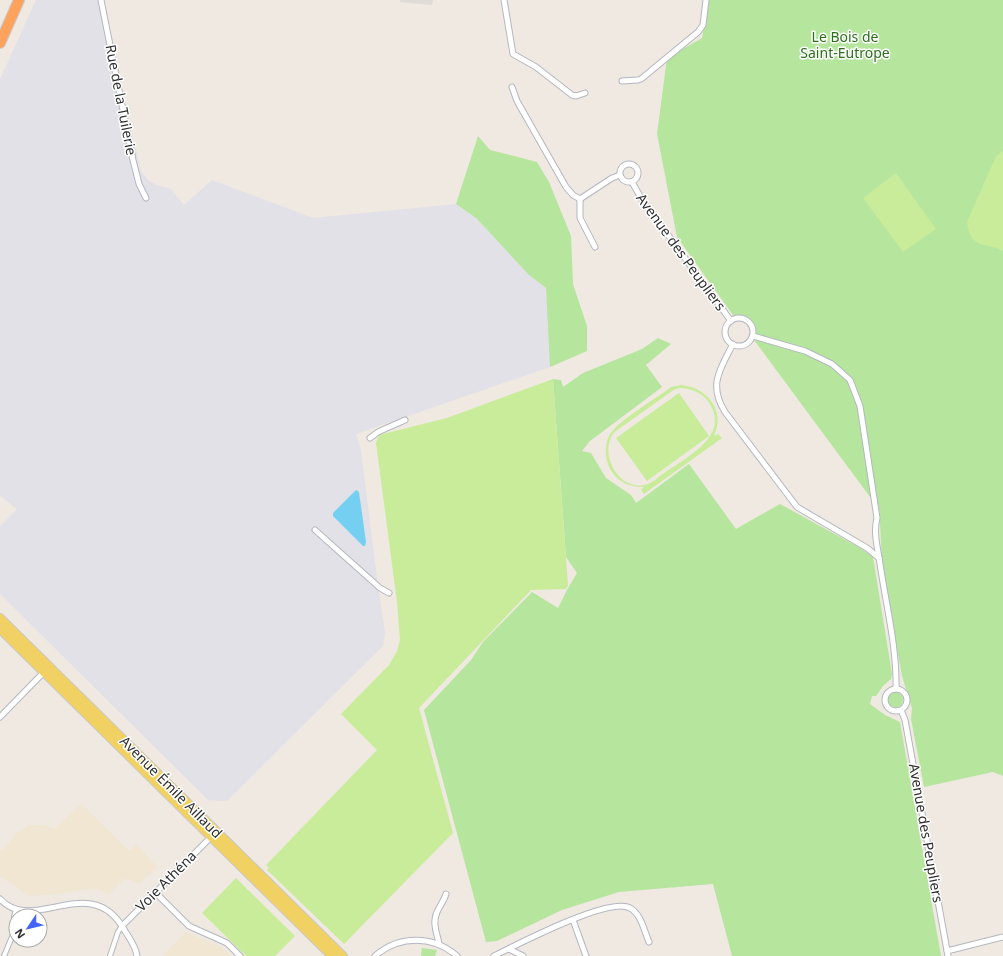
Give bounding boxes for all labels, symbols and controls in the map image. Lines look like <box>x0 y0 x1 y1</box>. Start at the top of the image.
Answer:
park label: Le Bois de Saint-Eutrope <box>800 27 890 62</box>
street label: Rue de la Tuilerie <box>101 43 142 157</box>
street label: Avenue des Peupliers <box>632 189 731 315</box>
street label: Avenue Émile Aillaud <box>116 731 227 842</box>
street label: Avenue des Peupliers <box>905 762 948 904</box>
street label: Voie Athéna <box>131 846 200 915</box>
north arrow <box>8 908 48 948</box>
text: N <box>11 926 28 942</box>

